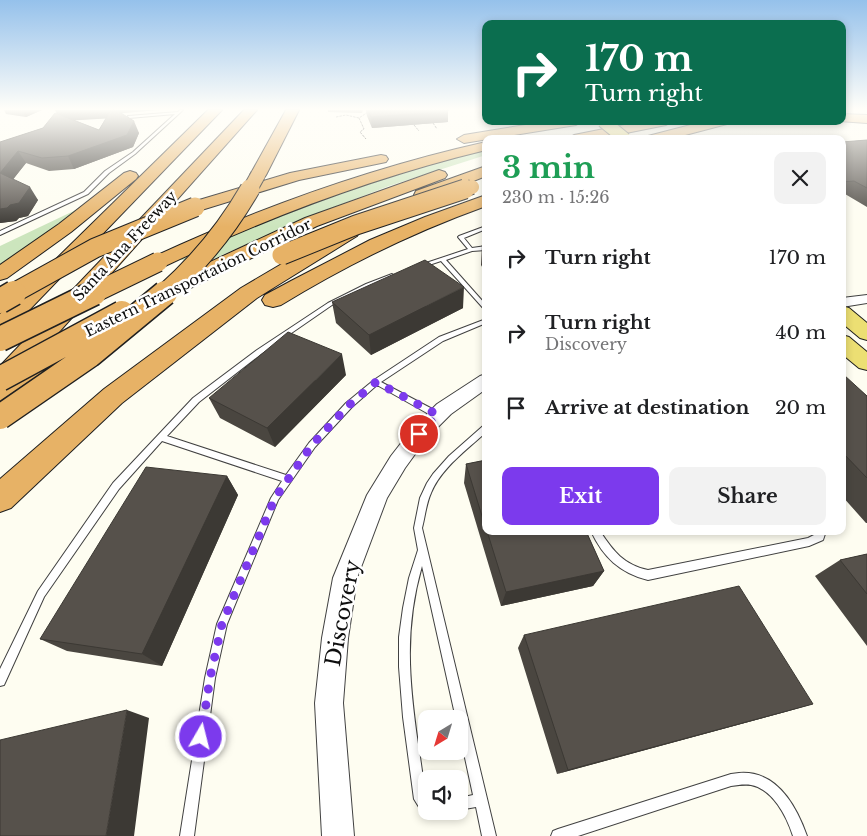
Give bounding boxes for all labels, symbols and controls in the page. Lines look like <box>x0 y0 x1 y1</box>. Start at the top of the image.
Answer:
text: 170 m <box>585 37 693 80</box>
icon: right <box>502 40 567 105</box>
text: Turn right <box>585 80 703 107</box>
text: 3 min <box>502 149 595 186</box>
button: close <box>774 152 826 204</box>
street label: Santa Ana Freeway <box>68 186 181 305</box>
text: 230 m · 15:26 <box>502 187 610 207</box>
street label: Eastern Transportation Corridor <box>81 214 315 341</box>
icon: right <box>502 244 530 272</box>
text: Turn right <box>545 246 651 269</box>
text: 170 m <box>769 246 826 269</box>
text: Turn right <box>545 311 651 334</box>
icon: right <box>502 319 530 347</box>
text: 40 m <box>775 321 826 344</box>
text: Discovery <box>545 334 627 354</box>
icon: arrive <box>502 394 530 422</box>
text: Arrive at destination <box>545 396 749 419</box>
text: 20 m <box>775 396 826 419</box>
pin <box>398 413 440 455</box>
icon: arrive <box>405 420 433 448</box>
button: Exit <box>502 467 659 525</box>
button: Share <box>669 467 826 525</box>
street label: Discovery <box>320 557 366 668</box>
position arrow <box>174 710 226 762</box>
north arrow <box>418 710 468 760</box>
map controls <box>418 710 468 820</box>
button: sound <box>418 770 468 820</box>

